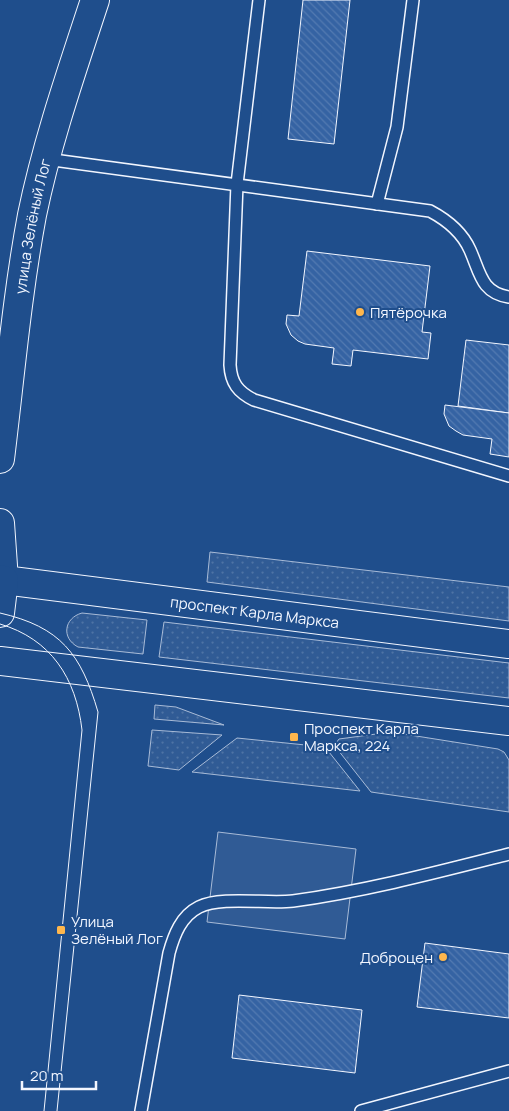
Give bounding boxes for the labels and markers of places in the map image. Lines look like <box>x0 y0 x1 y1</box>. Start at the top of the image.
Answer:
place label: Пятёрочка <box>370 302 447 323</box>
marker: Пятёрочка <box>354 306 366 318</box>
place label: Проспект Карла Маркса, 224 <box>304 718 419 756</box>
marker: Проспект Карла Маркса, 224 <box>288 731 300 743</box>
place label: Улица Зелёный Лог <box>71 911 163 949</box>
marker: Улица Зелёный Лог <box>55 924 67 936</box>
place label: Доброцен <box>360 947 433 968</box>
marker: Доброцен <box>437 951 449 963</box>

